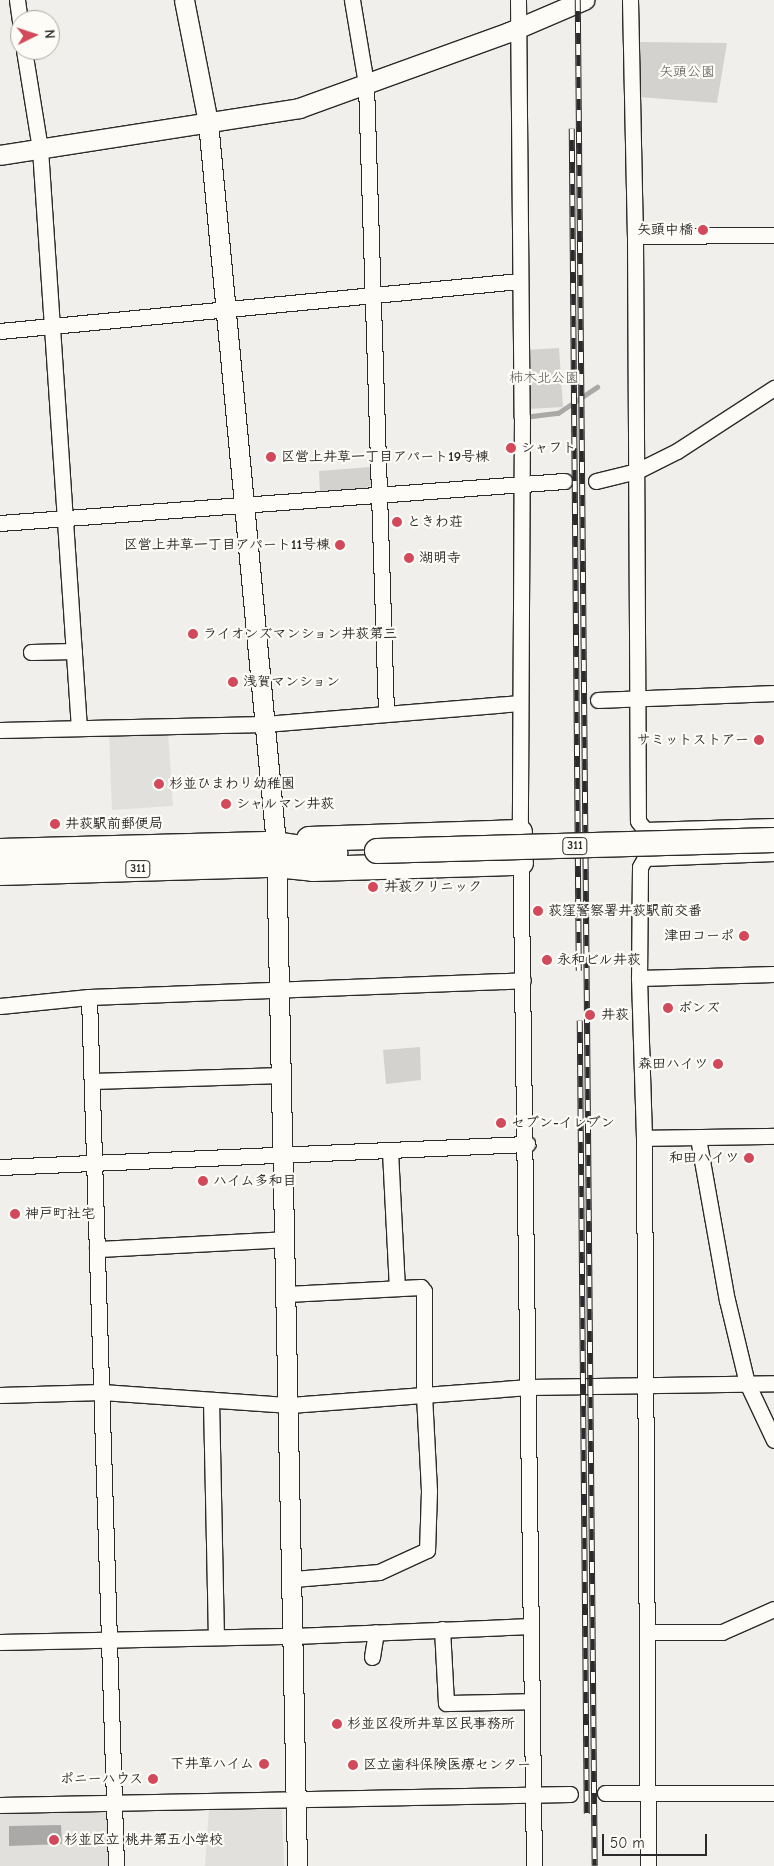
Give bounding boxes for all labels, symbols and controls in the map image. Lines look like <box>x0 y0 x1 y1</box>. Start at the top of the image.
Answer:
north arrow <box>10 10 60 60</box>
text: N <box>41 29 58 39</box>
park label: 矢頭公園 <box>659 64 715 80</box>
place label: 矢頭中橋 <box>637 222 693 238</box>
marker: 矢頭中橋 <box>697 224 709 236</box>
park label: 柿木北公園 <box>509 370 579 386</box>
place label: シャフト <box>521 440 577 456</box>
marker: シャフト <box>505 442 517 454</box>
place label: 区営上井草一丁目アパート19号棟 <box>281 449 490 465</box>
marker: 区営上井草一丁目アパート19号棟 <box>265 451 277 463</box>
place label: ときわ荘 <box>407 514 463 530</box>
marker: ときわ荘 <box>391 516 403 528</box>
place label: 区営上井草一丁目アパート11号棟 <box>123 537 330 553</box>
marker: 区営上井草一丁目アパート11号棟 <box>334 539 346 551</box>
place label: 湖明寺 <box>419 550 461 566</box>
marker: 湖明寺 <box>403 552 415 564</box>
place label: ライオンズマンション井荻第三 <box>203 626 399 642</box>
marker: ライオンズマンション井荻第三 <box>187 628 199 640</box>
place label: 浅賀マンション <box>243 674 341 690</box>
marker: 浅賀マンション <box>227 676 239 688</box>
place label: サミットストアー <box>638 732 749 748</box>
marker: サミットストアー <box>753 734 765 746</box>
place label: 杉並ひまわり幼稚園 <box>169 776 295 792</box>
marker: 杉並ひまわり幼稚園 <box>153 778 165 790</box>
place label: シャルマン井荻 <box>236 796 334 812</box>
marker: シャルマン井荻 <box>220 798 232 810</box>
place label: 井荻駅前郵便局 <box>65 816 163 832</box>
marker: 井荻駅前郵便局 <box>49 818 61 830</box>
road number: 311 <box>561 836 589 856</box>
road number: 311 <box>124 860 152 879</box>
place label: 井荻クリニック <box>384 879 482 895</box>
marker: 井荻クリニック <box>366 880 380 894</box>
place label: 荻窪警察署井荻駅前交番 <box>548 903 702 919</box>
marker: 荻窪警察署井荻駅前交番 <box>532 905 544 917</box>
place label: 津田コーポ <box>664 928 734 944</box>
marker: 津田コーポ <box>738 930 750 942</box>
place label: 永和ビル井荻 <box>557 952 641 968</box>
marker: 永和ビル井荻 <box>541 954 553 966</box>
place label: ボンズ <box>678 1000 720 1016</box>
marker: ボンズ <box>662 1002 674 1014</box>
place label: 井荻 <box>601 1007 629 1023</box>
marker: 井荻 <box>583 1008 597 1022</box>
place label: 森田ハイツ <box>638 1056 708 1072</box>
marker: 森田ハイツ <box>712 1058 724 1070</box>
place label: セブン-イレブン <box>511 1115 615 1131</box>
marker: セブン-イレブン <box>495 1117 507 1129</box>
place label: 和田ハイツ <box>669 1150 739 1166</box>
marker: 和田ハイツ <box>743 1152 755 1164</box>
place label: ハイム多和目 <box>213 1173 297 1189</box>
marker: ハイム多和目 <box>197 1175 209 1187</box>
place label: 神戸町社宅 <box>25 1206 95 1222</box>
marker: 神戸町社宅 <box>9 1208 21 1220</box>
place label: 杉並区役所井草区民事務所 <box>347 1716 515 1732</box>
marker: 杉並区役所井草区民事務所 <box>331 1718 343 1730</box>
place label: 下井草ハイム <box>170 1756 254 1772</box>
place label: 区立歯科保険医療センター <box>363 1757 531 1773</box>
marker: 下井草ハイム <box>258 1758 270 1770</box>
marker: 区立歯科保険医療センター <box>347 1759 359 1771</box>
place label: ポニーハウス <box>59 1771 143 1787</box>
marker: ポニーハウス <box>147 1773 159 1785</box>
scale bar <box>604 1824 709 1856</box>
place label: 杉並区立 桃井第五小学校 <box>64 1832 223 1848</box>
marker: 杉並区立 桃井第五小学校 <box>48 1834 60 1846</box>
text: 50 m <box>610 1834 645 1852</box>

